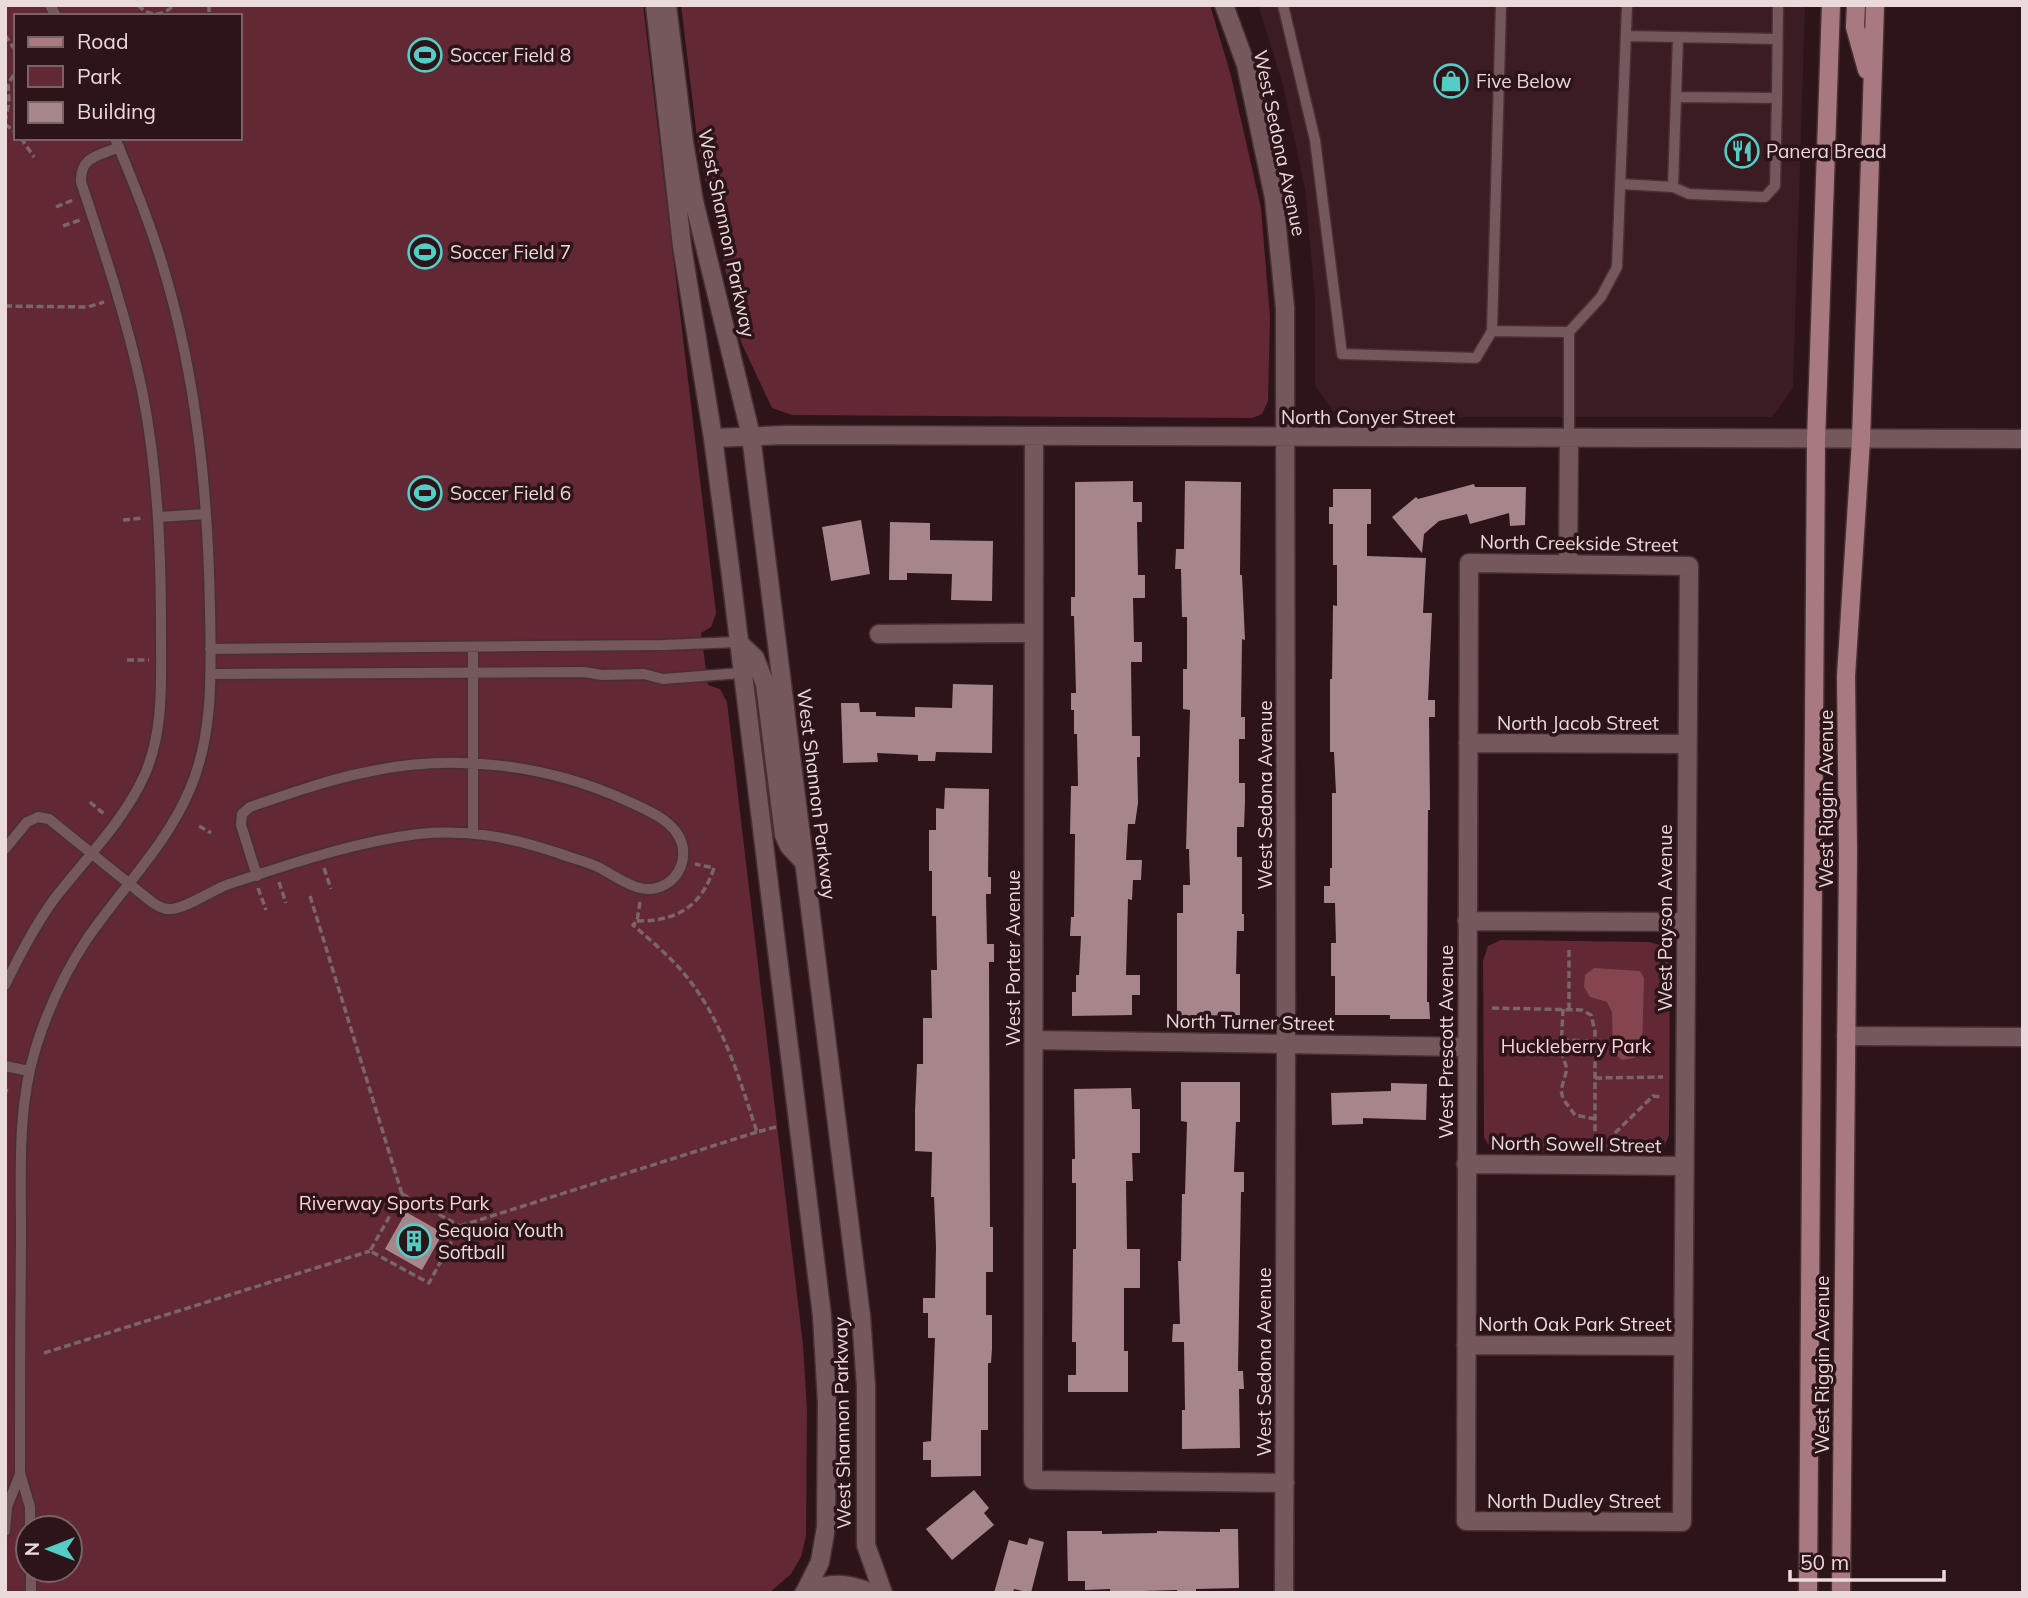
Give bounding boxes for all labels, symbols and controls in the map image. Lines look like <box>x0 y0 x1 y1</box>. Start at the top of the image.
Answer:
legend <box>14 14 242 140</box>
text: Road <box>77 28 128 54</box>
sports icon: Soccer Field 8 <box>406 36 444 74</box>
place label: Soccer Field 8 <box>450 43 571 67</box>
street label: West Sedona Avenue <box>1249 48 1311 238</box>
shop icon: Five Below <box>1432 62 1470 100</box>
text: Park <box>77 63 121 89</box>
place label: Five Below <box>1476 69 1571 93</box>
text: Building <box>77 98 156 124</box>
street label: West Shannon Parkway <box>693 127 761 339</box>
restaurant icon: Panera Bread <box>1723 132 1761 170</box>
place label: Panera Bread <box>1766 139 1887 163</box>
sports icon: Soccer Field 7 <box>406 233 444 271</box>
place label: Soccer Field 7 <box>450 240 571 264</box>
street label: North Conyer Street <box>1281 405 1455 429</box>
sports icon: Soccer Field 6 <box>406 474 444 512</box>
place label: Soccer Field 6 <box>450 481 571 505</box>
street label: North Creekside Street <box>1480 529 1679 557</box>
street label: West Shannon Parkway <box>792 687 842 901</box>
street label: West Sedona Avenue <box>1253 700 1277 890</box>
street label: West Riggin Avenue <box>1814 710 1838 888</box>
street label: North Jacob Street <box>1497 711 1659 735</box>
street label: West Payson Avenue <box>1653 825 1677 1011</box>
street label: West Porter Avenue <box>1001 870 1025 1046</box>
street label: West Prescott Avenue <box>1434 945 1458 1139</box>
street label: North Turner Street <box>1165 1009 1335 1035</box>
park label: Huckleberry Park <box>1501 1034 1652 1058</box>
street label: North Sowell Street <box>1490 1131 1662 1157</box>
park label: Riverway Sports Park <box>299 1191 490 1215</box>
place label: Sequoia Youth Softball <box>438 1218 564 1264</box>
building icon: Sequoia Youth Softball <box>395 1222 433 1260</box>
street label: West Sedona Avenue <box>1252 1267 1276 1457</box>
street label: West Riggin Avenue <box>1810 1276 1834 1454</box>
street label: North Oak Park Street <box>1478 1312 1672 1336</box>
street label: West Shannon Parkway <box>828 1317 856 1529</box>
street label: North Dudley Street <box>1487 1489 1661 1513</box>
north arrow <box>14 1514 84 1584</box>
scale bar <box>1790 1538 1944 1582</box>
text: N <box>20 1542 44 1556</box>
text: 50 m <box>1800 1549 1849 1575</box>

